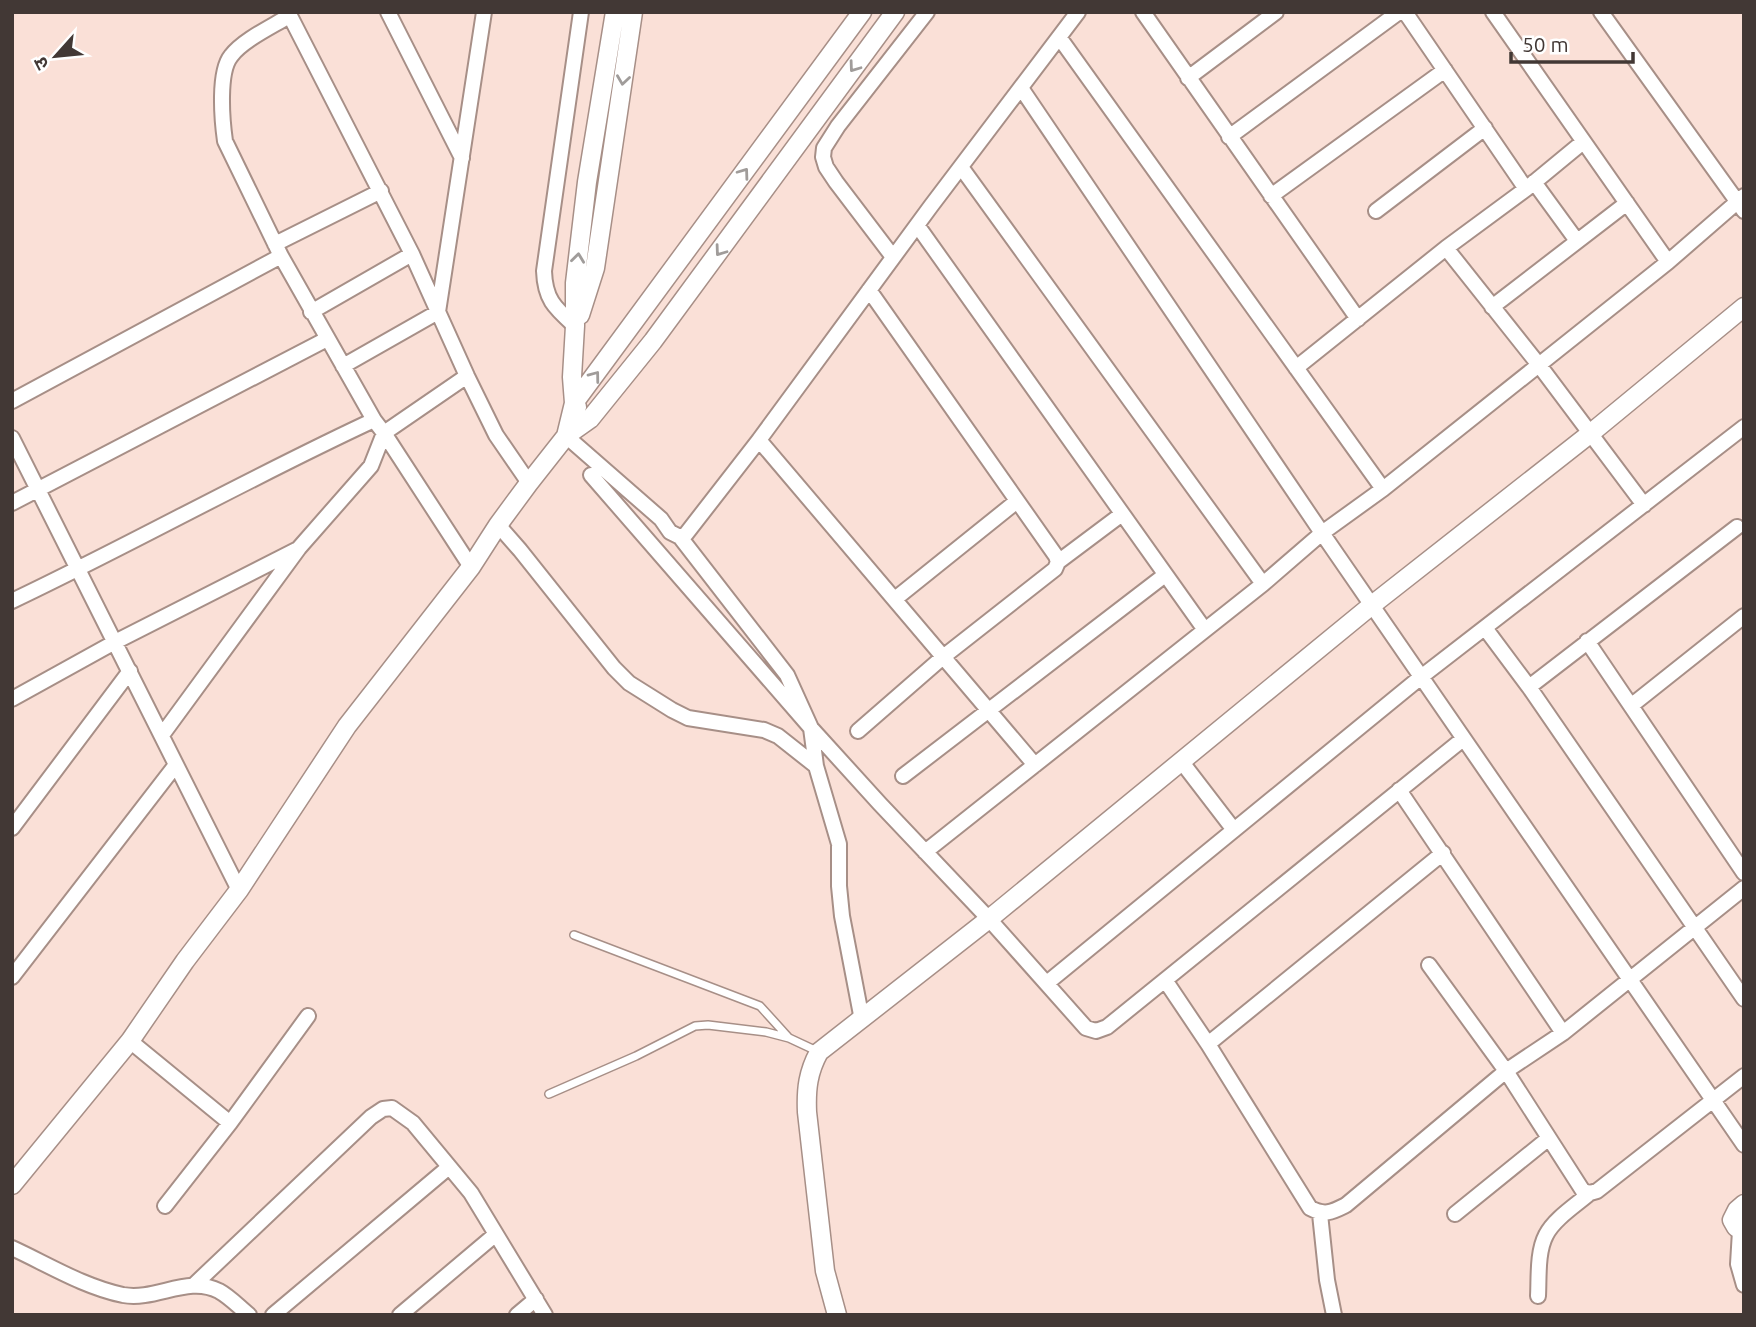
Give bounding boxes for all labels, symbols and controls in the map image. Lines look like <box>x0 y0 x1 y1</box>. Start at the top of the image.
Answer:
north arrow <box>21 21 91 91</box>
scale bar <box>1511 21 1634 65</box>
text: 50 m <box>1522 32 1569 56</box>
text: उ <box>28 53 53 74</box>
one-way arrow <box>850 59 862 72</box>
one-way arrow <box>616 74 631 86</box>
one-way arrow <box>736 168 749 181</box>
one-way arrow <box>715 243 728 256</box>
one-way arrow <box>570 252 585 264</box>
one-way arrow <box>586 371 599 384</box>

